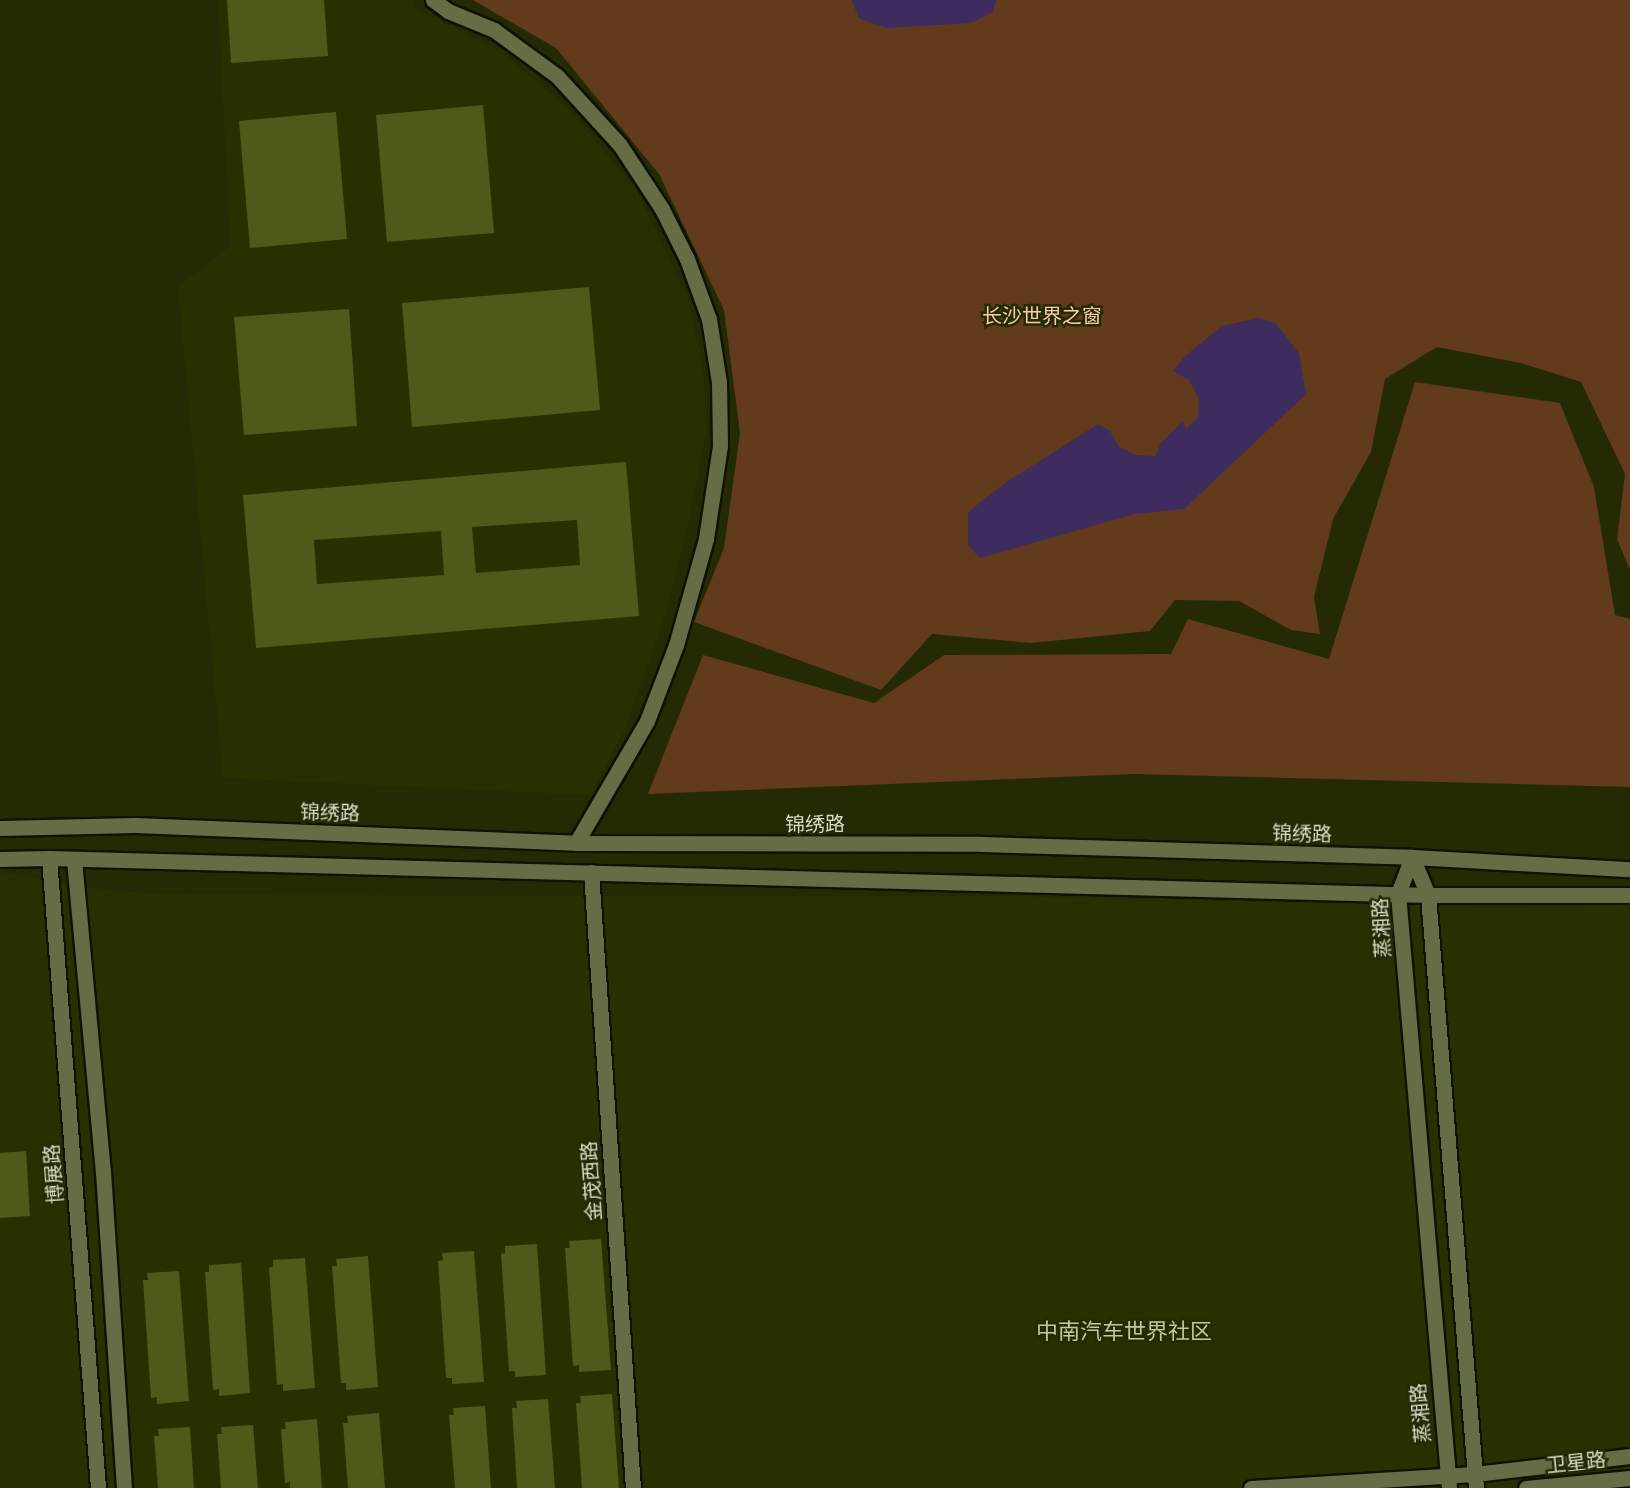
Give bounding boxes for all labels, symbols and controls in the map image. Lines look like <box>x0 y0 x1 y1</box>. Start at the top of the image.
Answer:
park label: 长沙世界之窗 <box>982 303 1102 327</box>
street label: 锦绣路 <box>300 799 360 825</box>
street label: 锦绣路 <box>785 811 845 835</box>
street label: 锦绣路 <box>1272 820 1332 846</box>
street label: 蒸湘路 <box>1367 897 1395 959</box>
street label: 金茂西路 <box>576 1140 606 1222</box>
street label: 博展路 <box>39 1143 67 1205</box>
district label: 中南汽车世界社区 <box>1036 1319 1212 1345</box>
street label: 蒸湘路 <box>1405 1382 1435 1444</box>
street label: 卫星路 <box>1545 1447 1607 1477</box>

